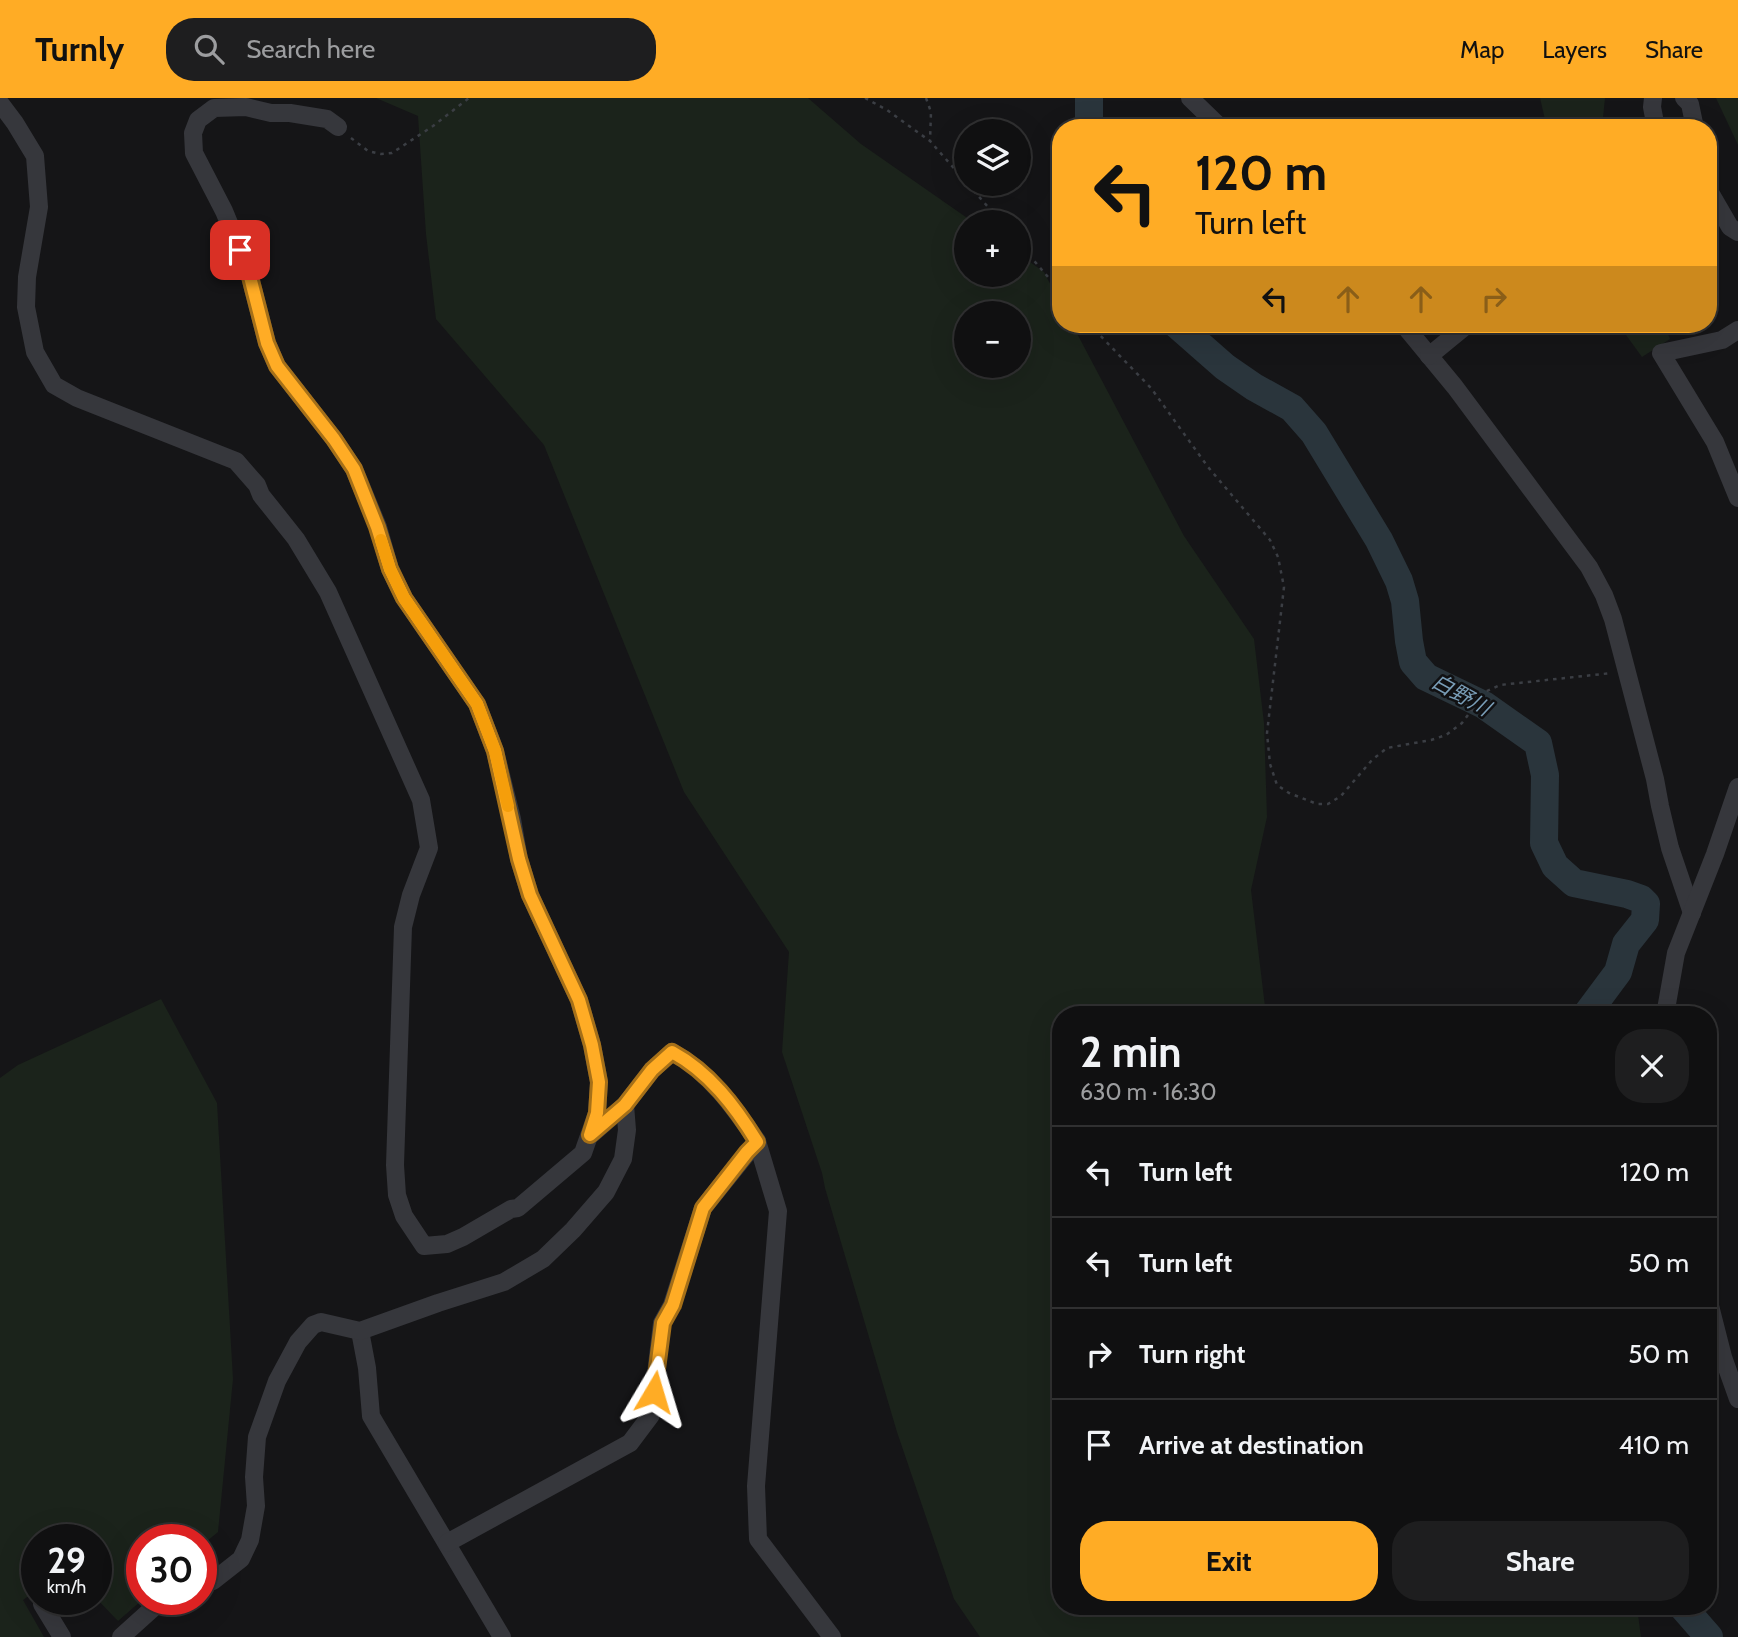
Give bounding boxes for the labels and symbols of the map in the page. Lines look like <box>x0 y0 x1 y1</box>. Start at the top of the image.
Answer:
pin <box>210 220 270 280</box>
water label: 白野川 <box>1428 668 1497 722</box>
position arrow <box>617 1355 691 1429</box>
speed limit sign: 30 <box>126 1524 217 1615</box>

